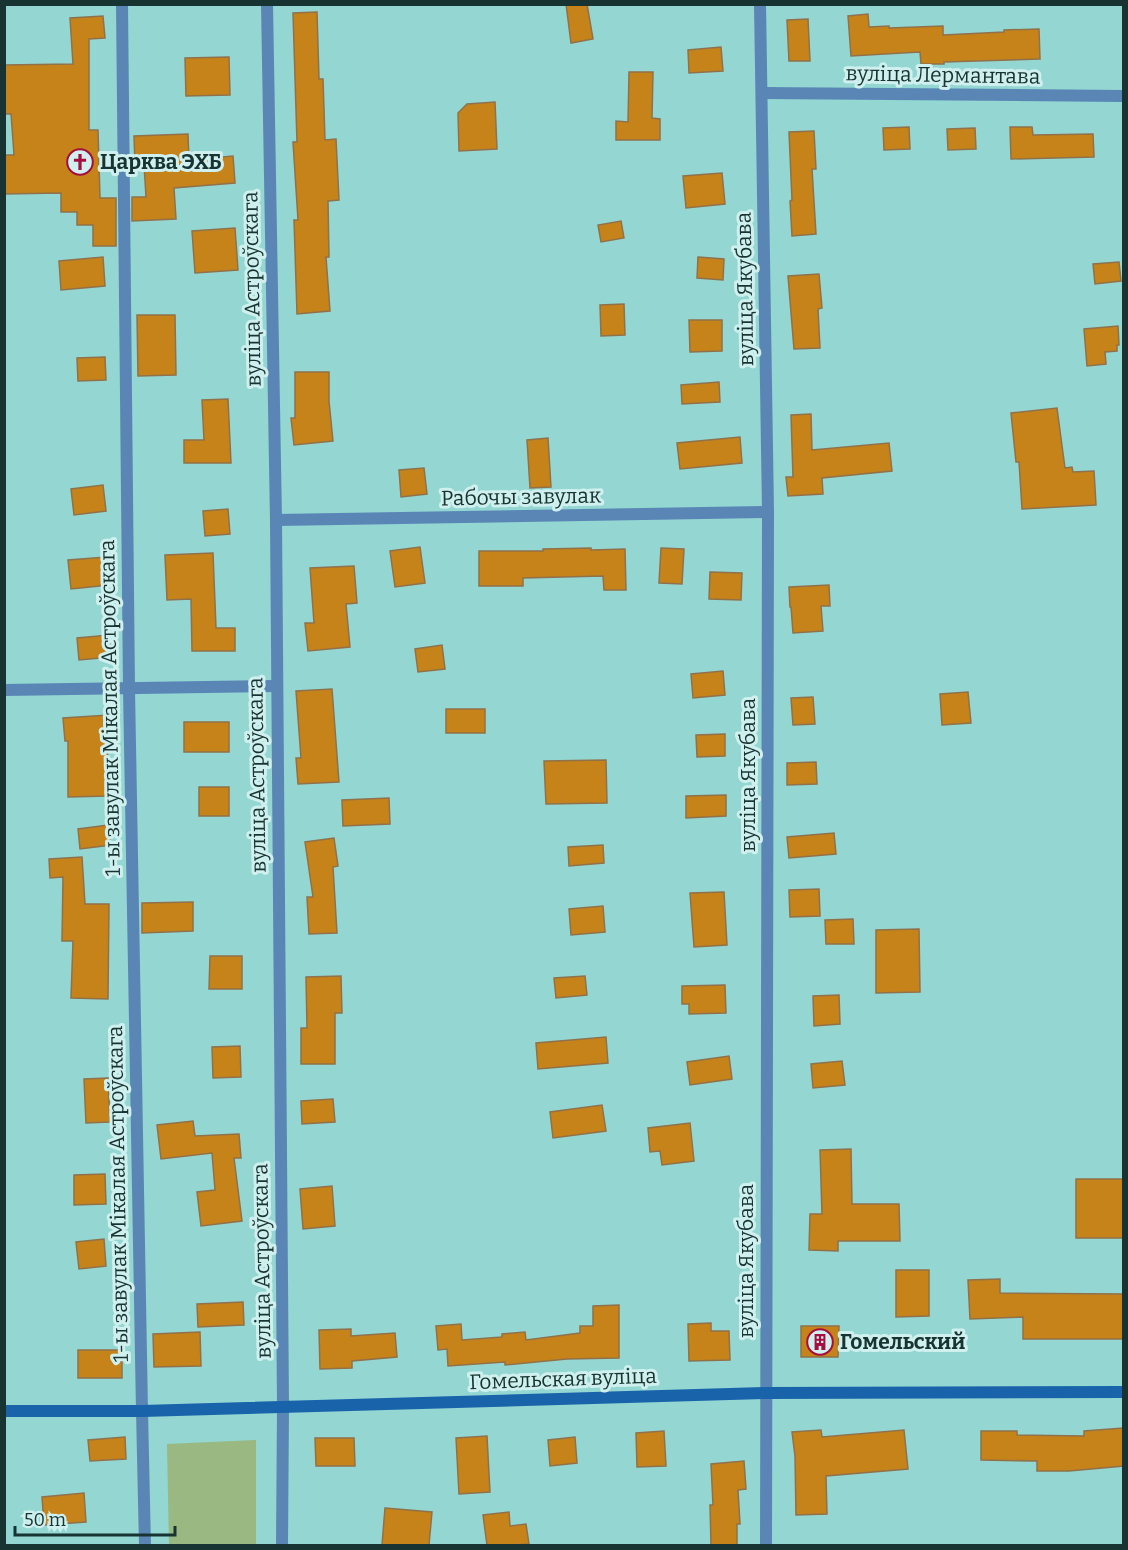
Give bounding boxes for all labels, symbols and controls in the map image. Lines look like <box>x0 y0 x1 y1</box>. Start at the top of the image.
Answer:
street label: вуліца Лермантава <box>845 60 1041 90</box>
church icon: Царква ЭХБ <box>65 147 95 177</box>
place label: Царква ЭХБ <box>100 149 222 175</box>
street label: вуліца Астроўскага <box>237 191 267 387</box>
street label: вуліца Якубава <box>731 211 759 366</box>
street label: Рабочы завулак <box>441 483 602 511</box>
street label: 1-ы завулак Мікалая Астроўскага <box>94 539 126 877</box>
street label: вуліца Астроўскага <box>242 677 272 873</box>
street label: вуліца Якубава <box>735 697 761 852</box>
street label: 1-ы завулак Мікалая Астроўскага <box>102 1025 134 1363</box>
street label: вуліца Астроўскага <box>247 1163 277 1359</box>
street label: вуліца Якубава <box>733 1183 759 1338</box>
building icon: Гомельский <box>805 1327 835 1357</box>
place label: Гомельский <box>840 1329 965 1355</box>
street label: Гомельская вуліца <box>469 1363 658 1395</box>
scale bar <box>15 1499 176 1537</box>
text: 50 m <box>24 1509 66 1531</box>

